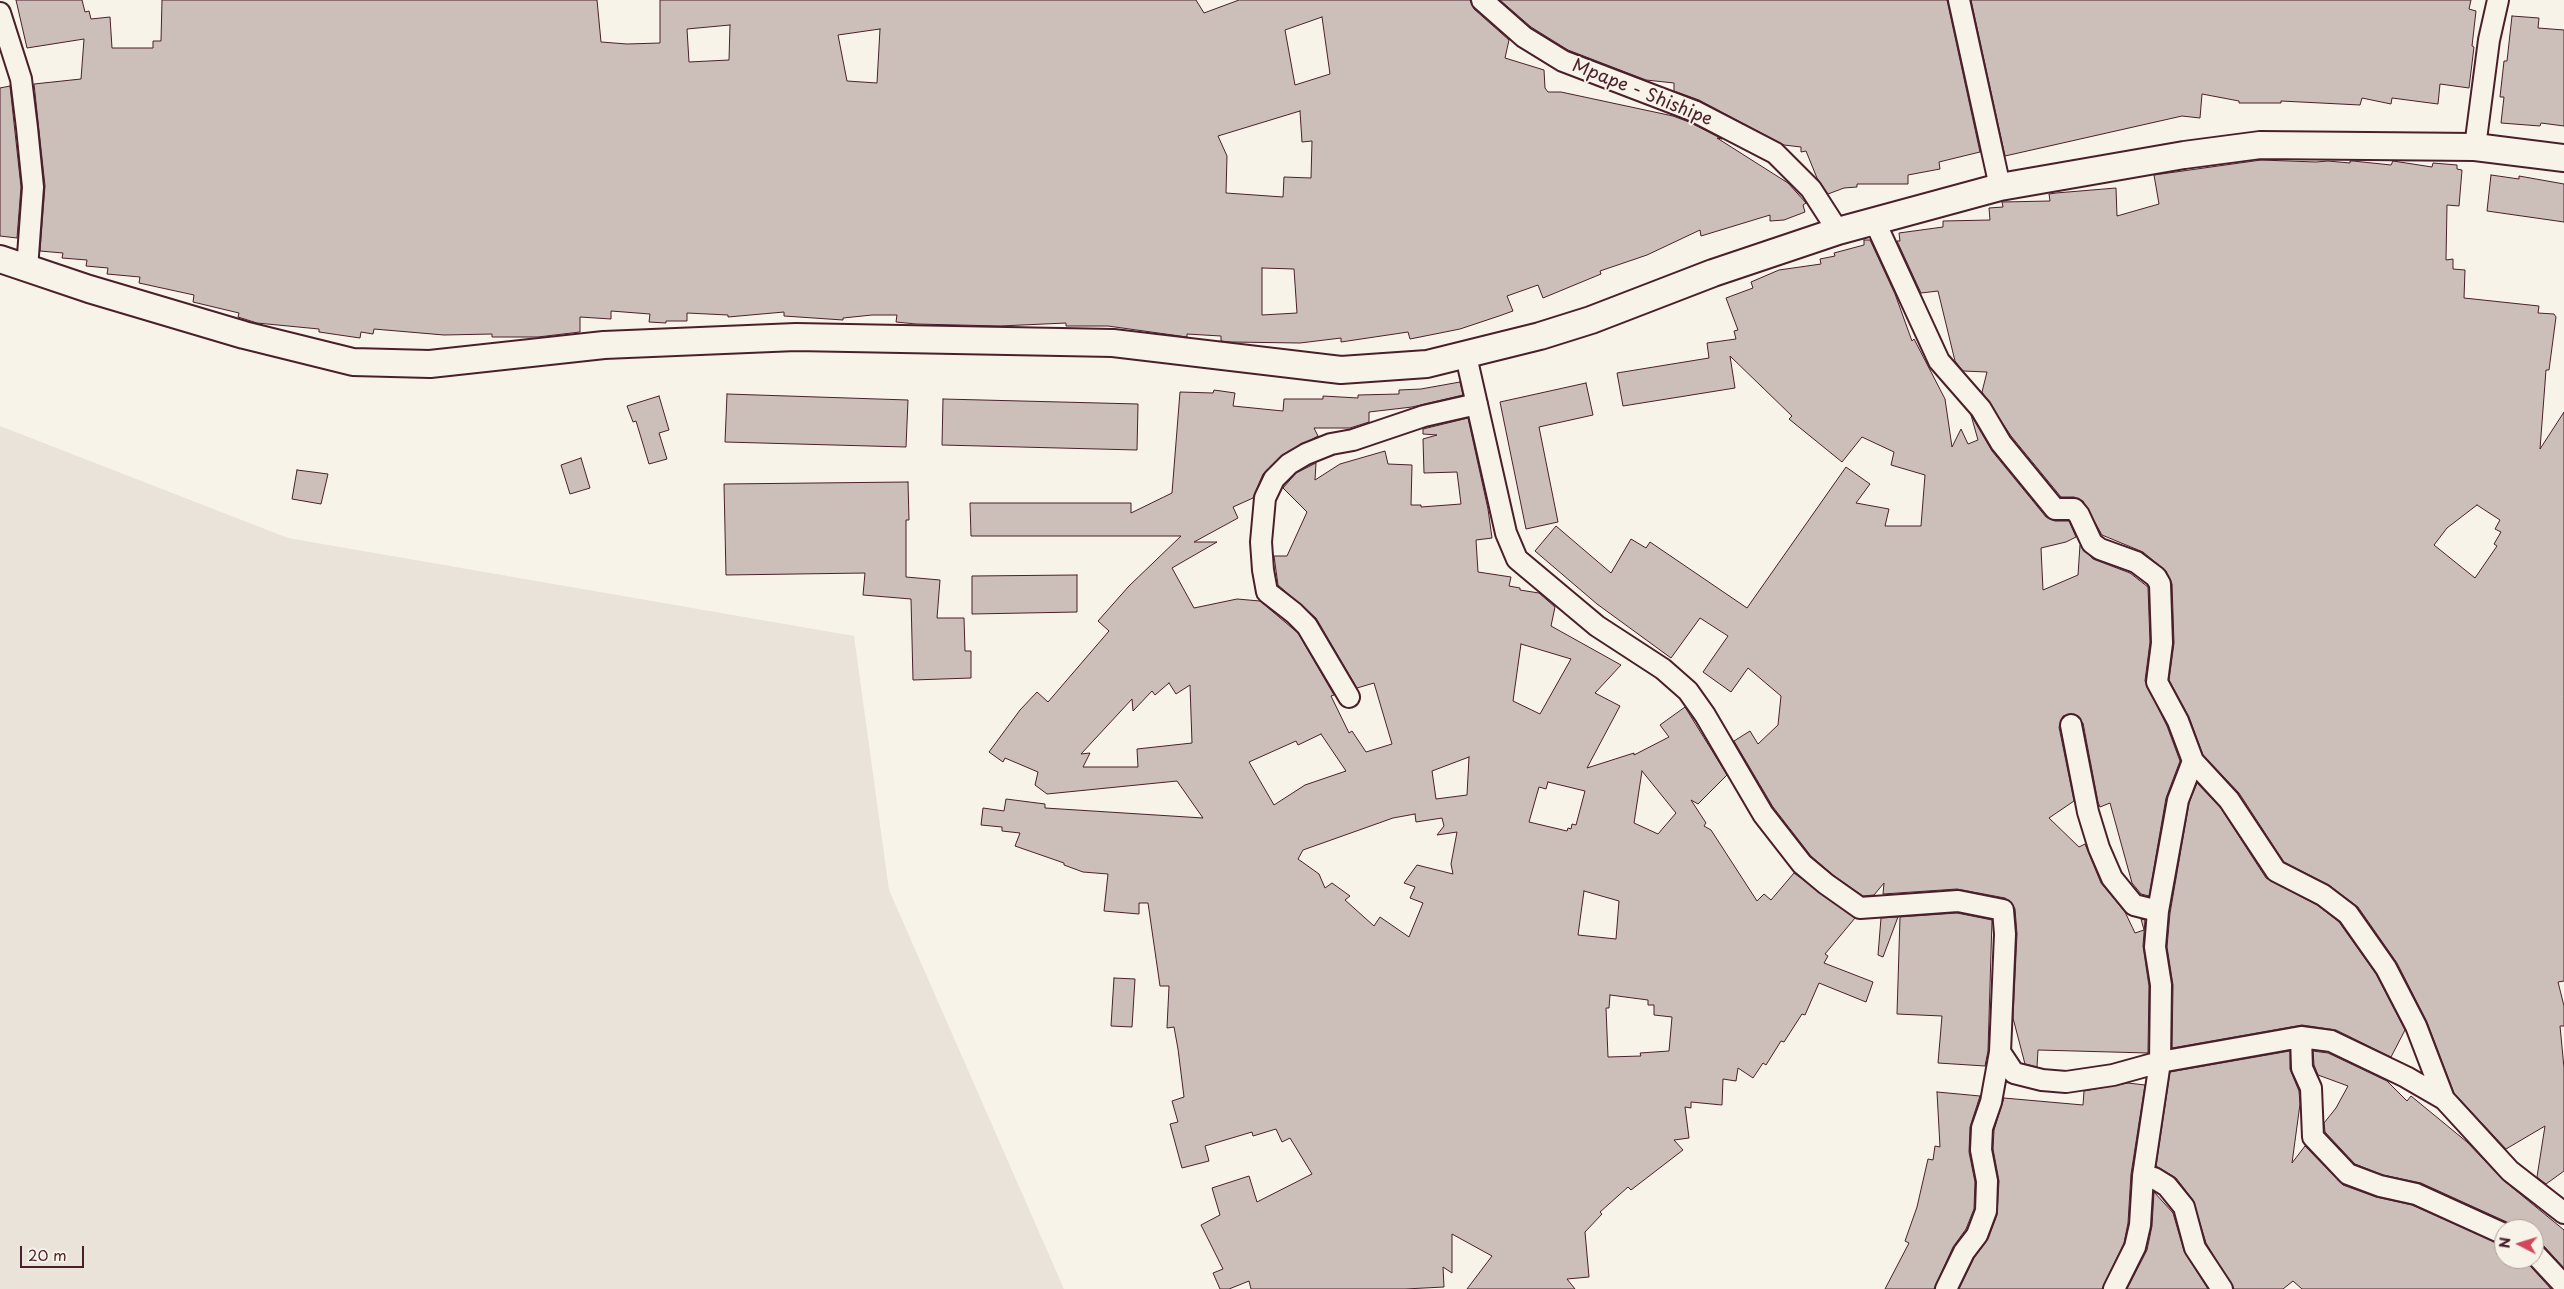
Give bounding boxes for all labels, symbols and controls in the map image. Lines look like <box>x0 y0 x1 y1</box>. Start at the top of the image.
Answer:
street label: Mpape - Shishipe <box>1569 55 1715 131</box>
north arrow <box>2494 1219 2544 1269</box>
scale bar <box>22 1236 86 1268</box>
text: N <box>2494 1236 2515 1249</box>
text: 20 m <box>28 1243 67 1266</box>

